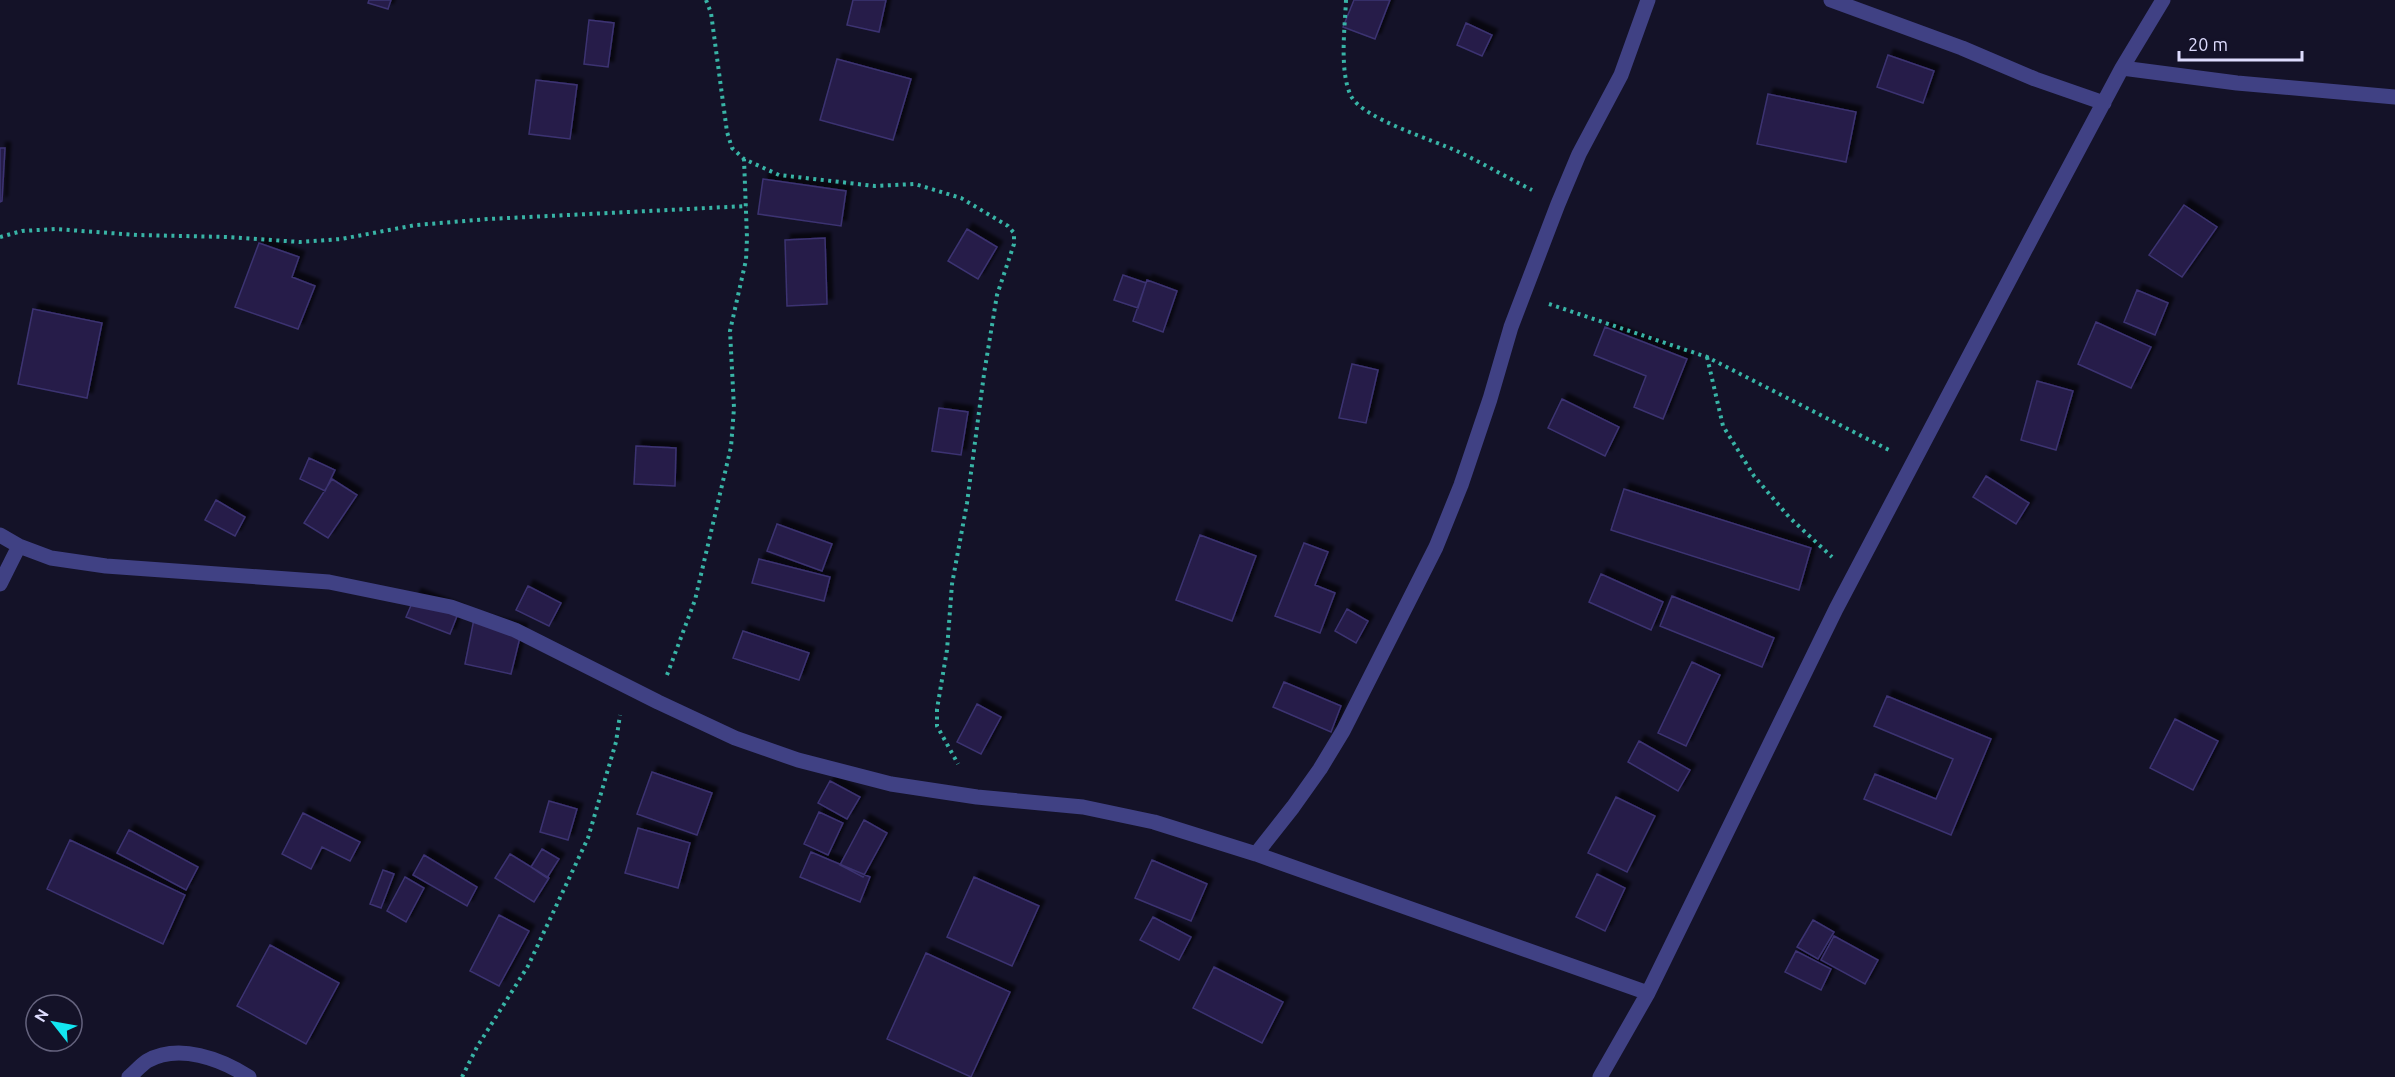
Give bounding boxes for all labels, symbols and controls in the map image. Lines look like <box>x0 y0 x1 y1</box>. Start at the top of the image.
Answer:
scale bar <box>2179 24 2302 62</box>
text: 20 m <box>2188 34 2228 54</box>
north arrow <box>24 993 84 1053</box>
text: N <box>30 1006 52 1025</box>

